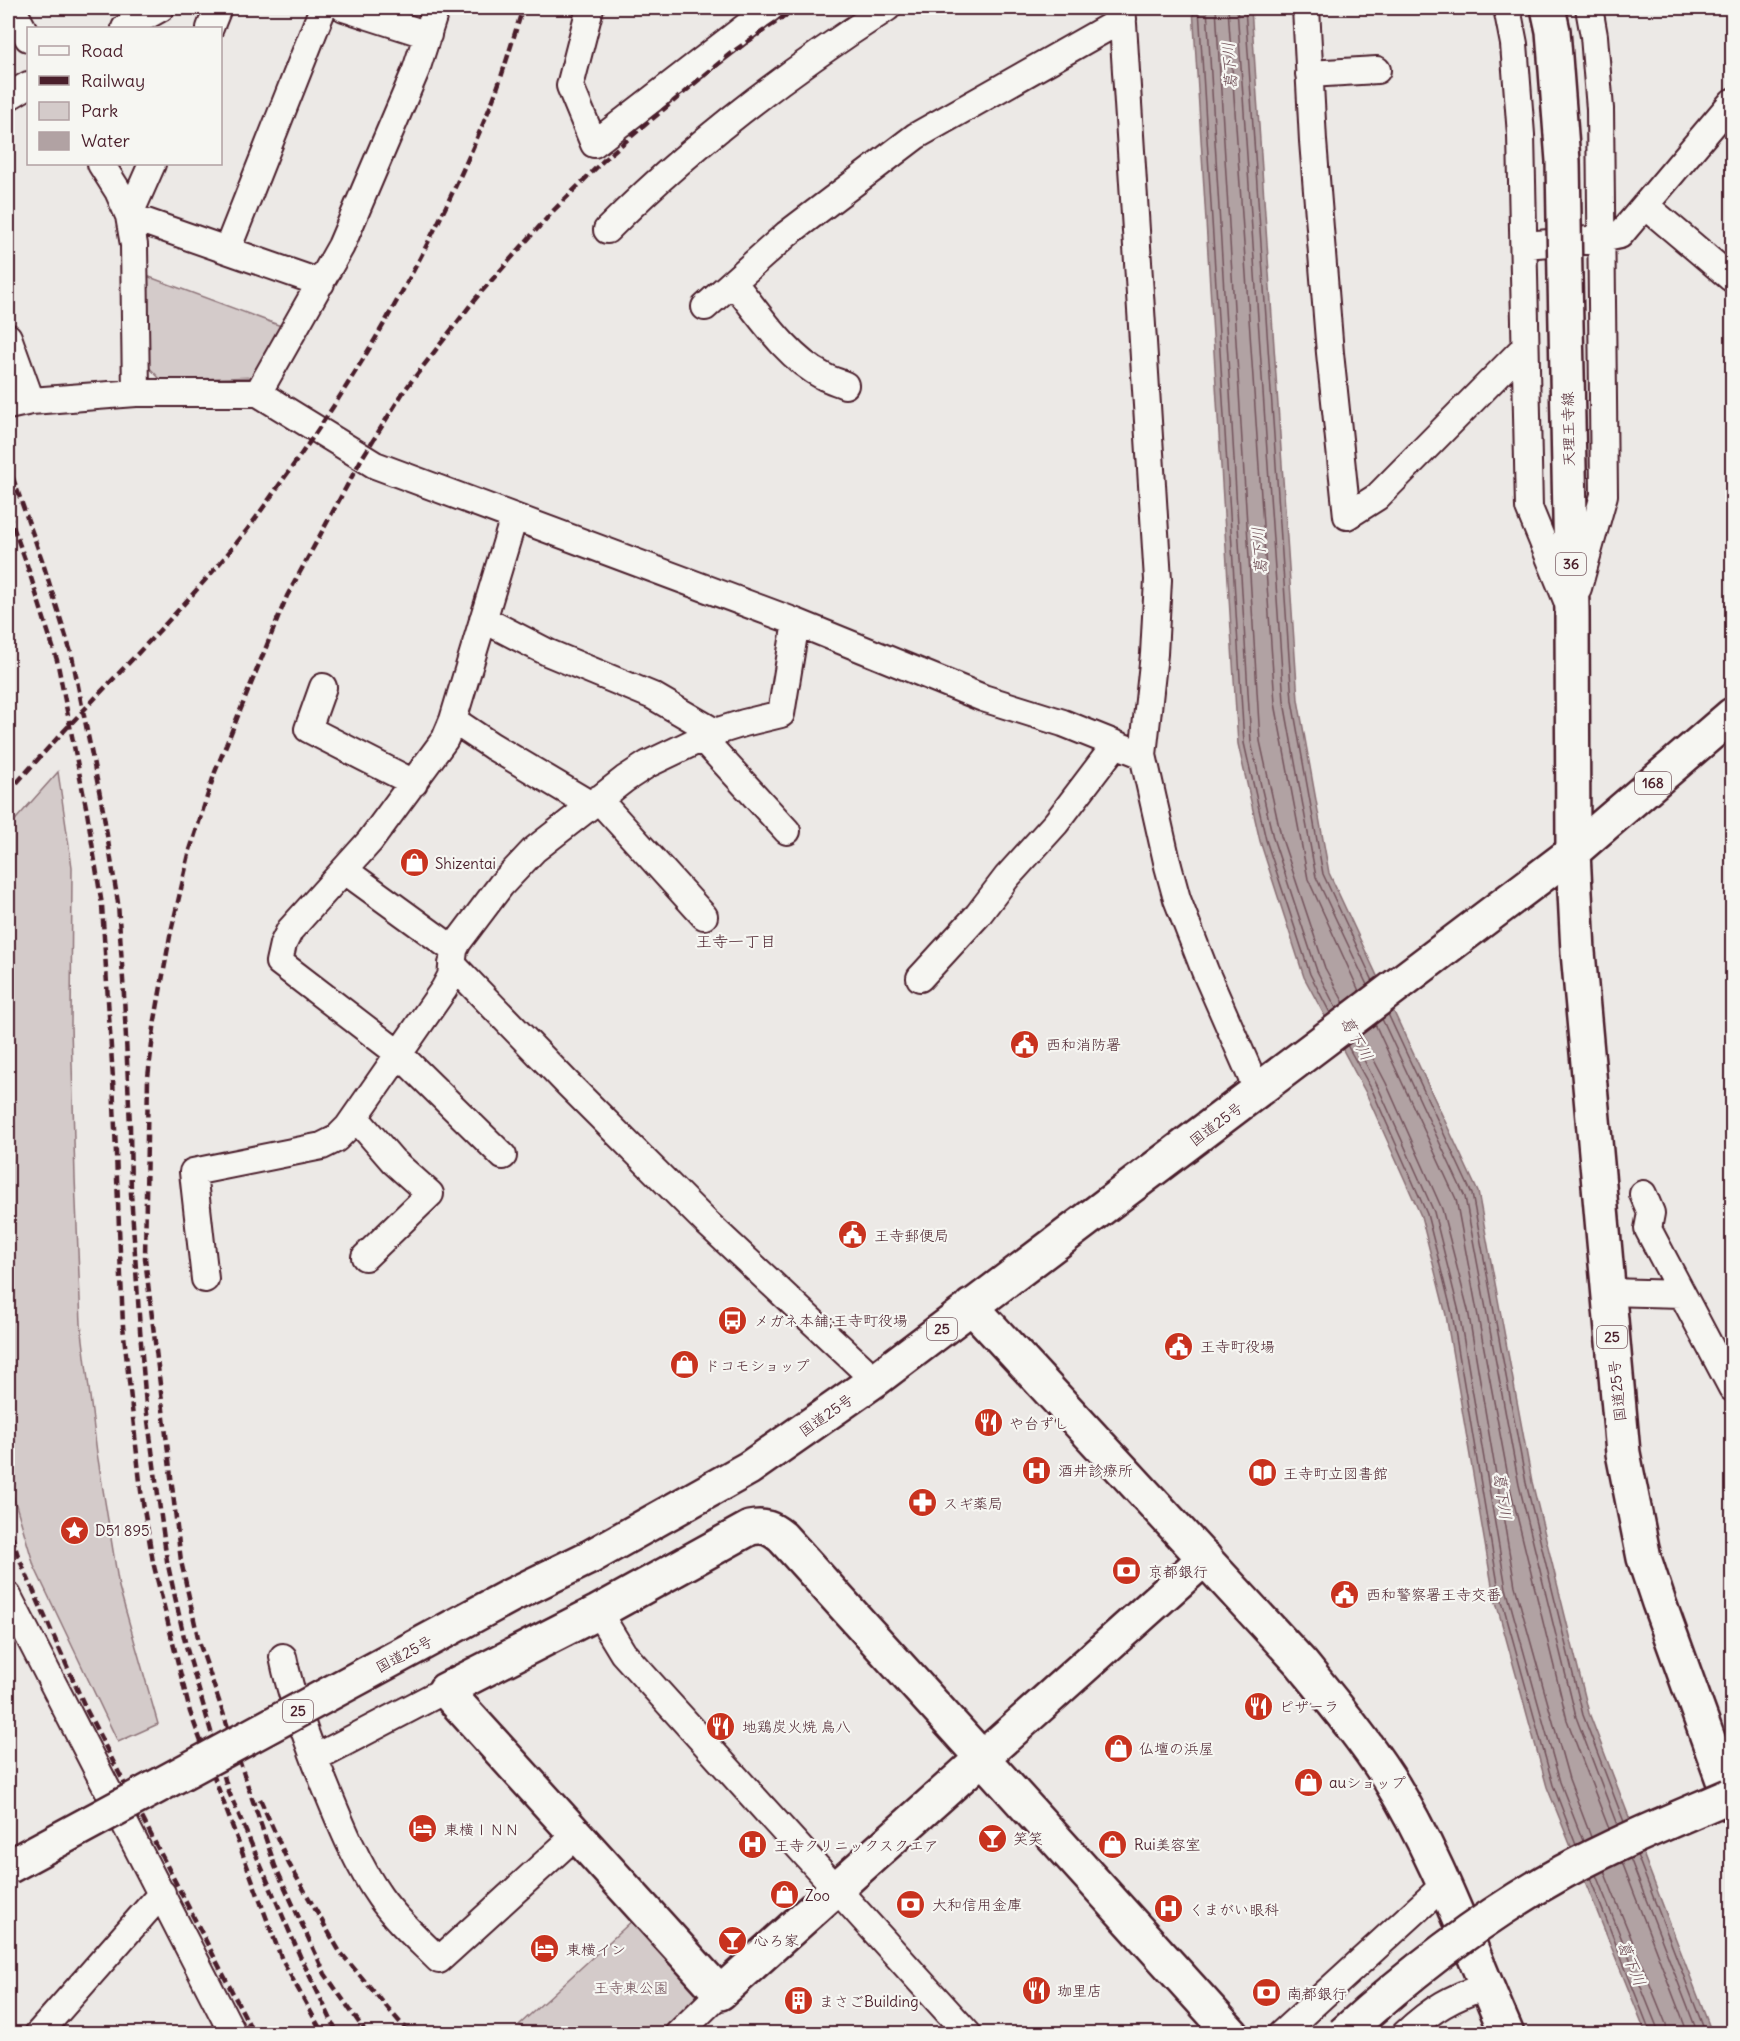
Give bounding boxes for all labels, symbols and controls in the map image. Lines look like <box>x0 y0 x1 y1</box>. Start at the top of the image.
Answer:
legend <box>27 27 222 165</box>
text: Road <box>81 39 124 62</box>
water label: 葛下川 <box>1217 41 1241 91</box>
text: Railway <box>81 69 145 92</box>
text: Park <box>81 99 118 122</box>
text: Water <box>81 129 131 152</box>
street label: 天理王寺線 <box>1558 391 1578 467</box>
water label: 葛下川 <box>1247 526 1271 576</box>
road number: 36 <box>1556 553 1586 575</box>
road number: 168 <box>1635 772 1671 794</box>
shop icon: Shizentai <box>398 847 430 879</box>
place label: Shizentai <box>435 854 496 873</box>
district label: 王寺一丁目 <box>696 931 776 951</box>
water label: 葛下川 <box>1337 1012 1377 1064</box>
public building icon: 西和消防署 <box>1009 1028 1041 1060</box>
place label: 西和消防署 <box>1046 1035 1121 1054</box>
street label: 国道25号 <box>1186 1098 1246 1150</box>
public building icon: 王寺郵便局 <box>837 1219 869 1251</box>
place label: 王寺郵便局 <box>874 1226 949 1245</box>
bus stop icon: メガネ本舗;王寺町役場 <box>717 1304 749 1336</box>
place label: メガネ本舗;王寺町役場 <box>754 1311 908 1330</box>
road number: 25 <box>927 1318 957 1340</box>
road number: 25 <box>1597 1326 1627 1348</box>
public building icon: 王寺町役場 <box>1163 1330 1195 1362</box>
place label: 王寺町役場 <box>1200 1337 1275 1356</box>
shop icon: ドコモショップ <box>668 1349 700 1381</box>
place label: ドコモショップ <box>705 1356 809 1375</box>
street label: 国道25号 <box>1604 1359 1630 1423</box>
street label: 国道25号 <box>795 1389 857 1441</box>
restaurant icon: や台ずし <box>972 1407 1004 1439</box>
place label: や台ずし <box>1009 1414 1069 1433</box>
hospital icon: 酒井診療所 <box>1021 1454 1053 1486</box>
library icon: 王寺町立図書館 <box>1246 1457 1278 1489</box>
place label: 酒井診療所 <box>1058 1461 1133 1480</box>
place label: 王寺町立図書館 <box>1283 1464 1388 1483</box>
water label: 葛下川 <box>1490 1471 1516 1521</box>
pharmacy icon: スギ薬局 <box>906 1487 938 1519</box>
place label: スギ薬局 <box>943 1494 1003 1513</box>
place icon: D51 895 <box>58 1514 90 1546</box>
place label: D51 895 <box>95 1521 150 1540</box>
bank icon: 京都銀行 <box>1111 1555 1143 1587</box>
place label: 京都銀行 <box>1148 1562 1208 1581</box>
public building icon: 西和警察署王寺交番 <box>1329 1578 1361 1610</box>
place label: 西和警察署王寺交番 <box>1366 1585 1501 1604</box>
street label: 国道25号 <box>372 1631 436 1677</box>
restaurant icon: ピザーラ <box>1242 1690 1274 1722</box>
place label: ピザーラ <box>1279 1697 1339 1716</box>
road number: 25 <box>283 1700 313 1722</box>
restaurant icon: 地鶏炭火焼 鳥八 <box>705 1710 737 1742</box>
place label: 地鶏炭火焼 鳥八 <box>742 1717 851 1736</box>
shop icon: 仏壇の浜屋 <box>1102 1732 1134 1764</box>
place label: 仏壇の浜屋 <box>1139 1739 1214 1758</box>
shop icon: auショップ <box>1292 1766 1324 1798</box>
place label: auショップ <box>1329 1773 1406 1792</box>
hotel icon: 東横ＩＮＮ <box>407 1813 439 1845</box>
place label: 東横ＩＮＮ <box>444 1820 519 1839</box>
bar icon: 笑笑 <box>976 1822 1008 1854</box>
shop icon: Rui美容室 <box>1097 1828 1129 1860</box>
hospital icon: 王寺クリニックスクエア <box>737 1829 769 1861</box>
place label: 笑笑 <box>1013 1829 1043 1848</box>
place label: Rui美容室 <box>1134 1835 1201 1854</box>
place label: 王寺クリニックスクエア <box>774 1836 939 1855</box>
shop icon: Zoo <box>768 1879 800 1911</box>
place label: Zoo <box>805 1886 830 1905</box>
bank icon: 大和信用金庫 <box>895 1888 927 1920</box>
hospital icon: くまがい眼科 <box>1152 1893 1184 1925</box>
place label: 大和信用金庫 <box>932 1895 1022 1914</box>
place label: くまがい眼科 <box>1189 1900 1279 1919</box>
bar icon: 心ろ家 <box>717 1924 749 1956</box>
place label: 心ろ家 <box>754 1931 799 1950</box>
hotel icon: 東横イン <box>529 1933 561 1965</box>
water label: 葛下川 <box>1613 1937 1651 1989</box>
place label: 東横イン <box>566 1940 626 1959</box>
restaurant icon: 珈里店 <box>1020 1974 1052 2006</box>
bank icon: 南都銀行 <box>1250 1977 1282 2009</box>
park label: 王寺東公園 <box>593 1978 669 1997</box>
place label: 珈里店 <box>1057 1981 1102 2000</box>
place label: 南都銀行 <box>1287 1984 1347 2003</box>
building icon: まさごBuilding <box>782 1985 814 2017</box>
place label: まさごBuilding <box>819 1992 919 2011</box>

